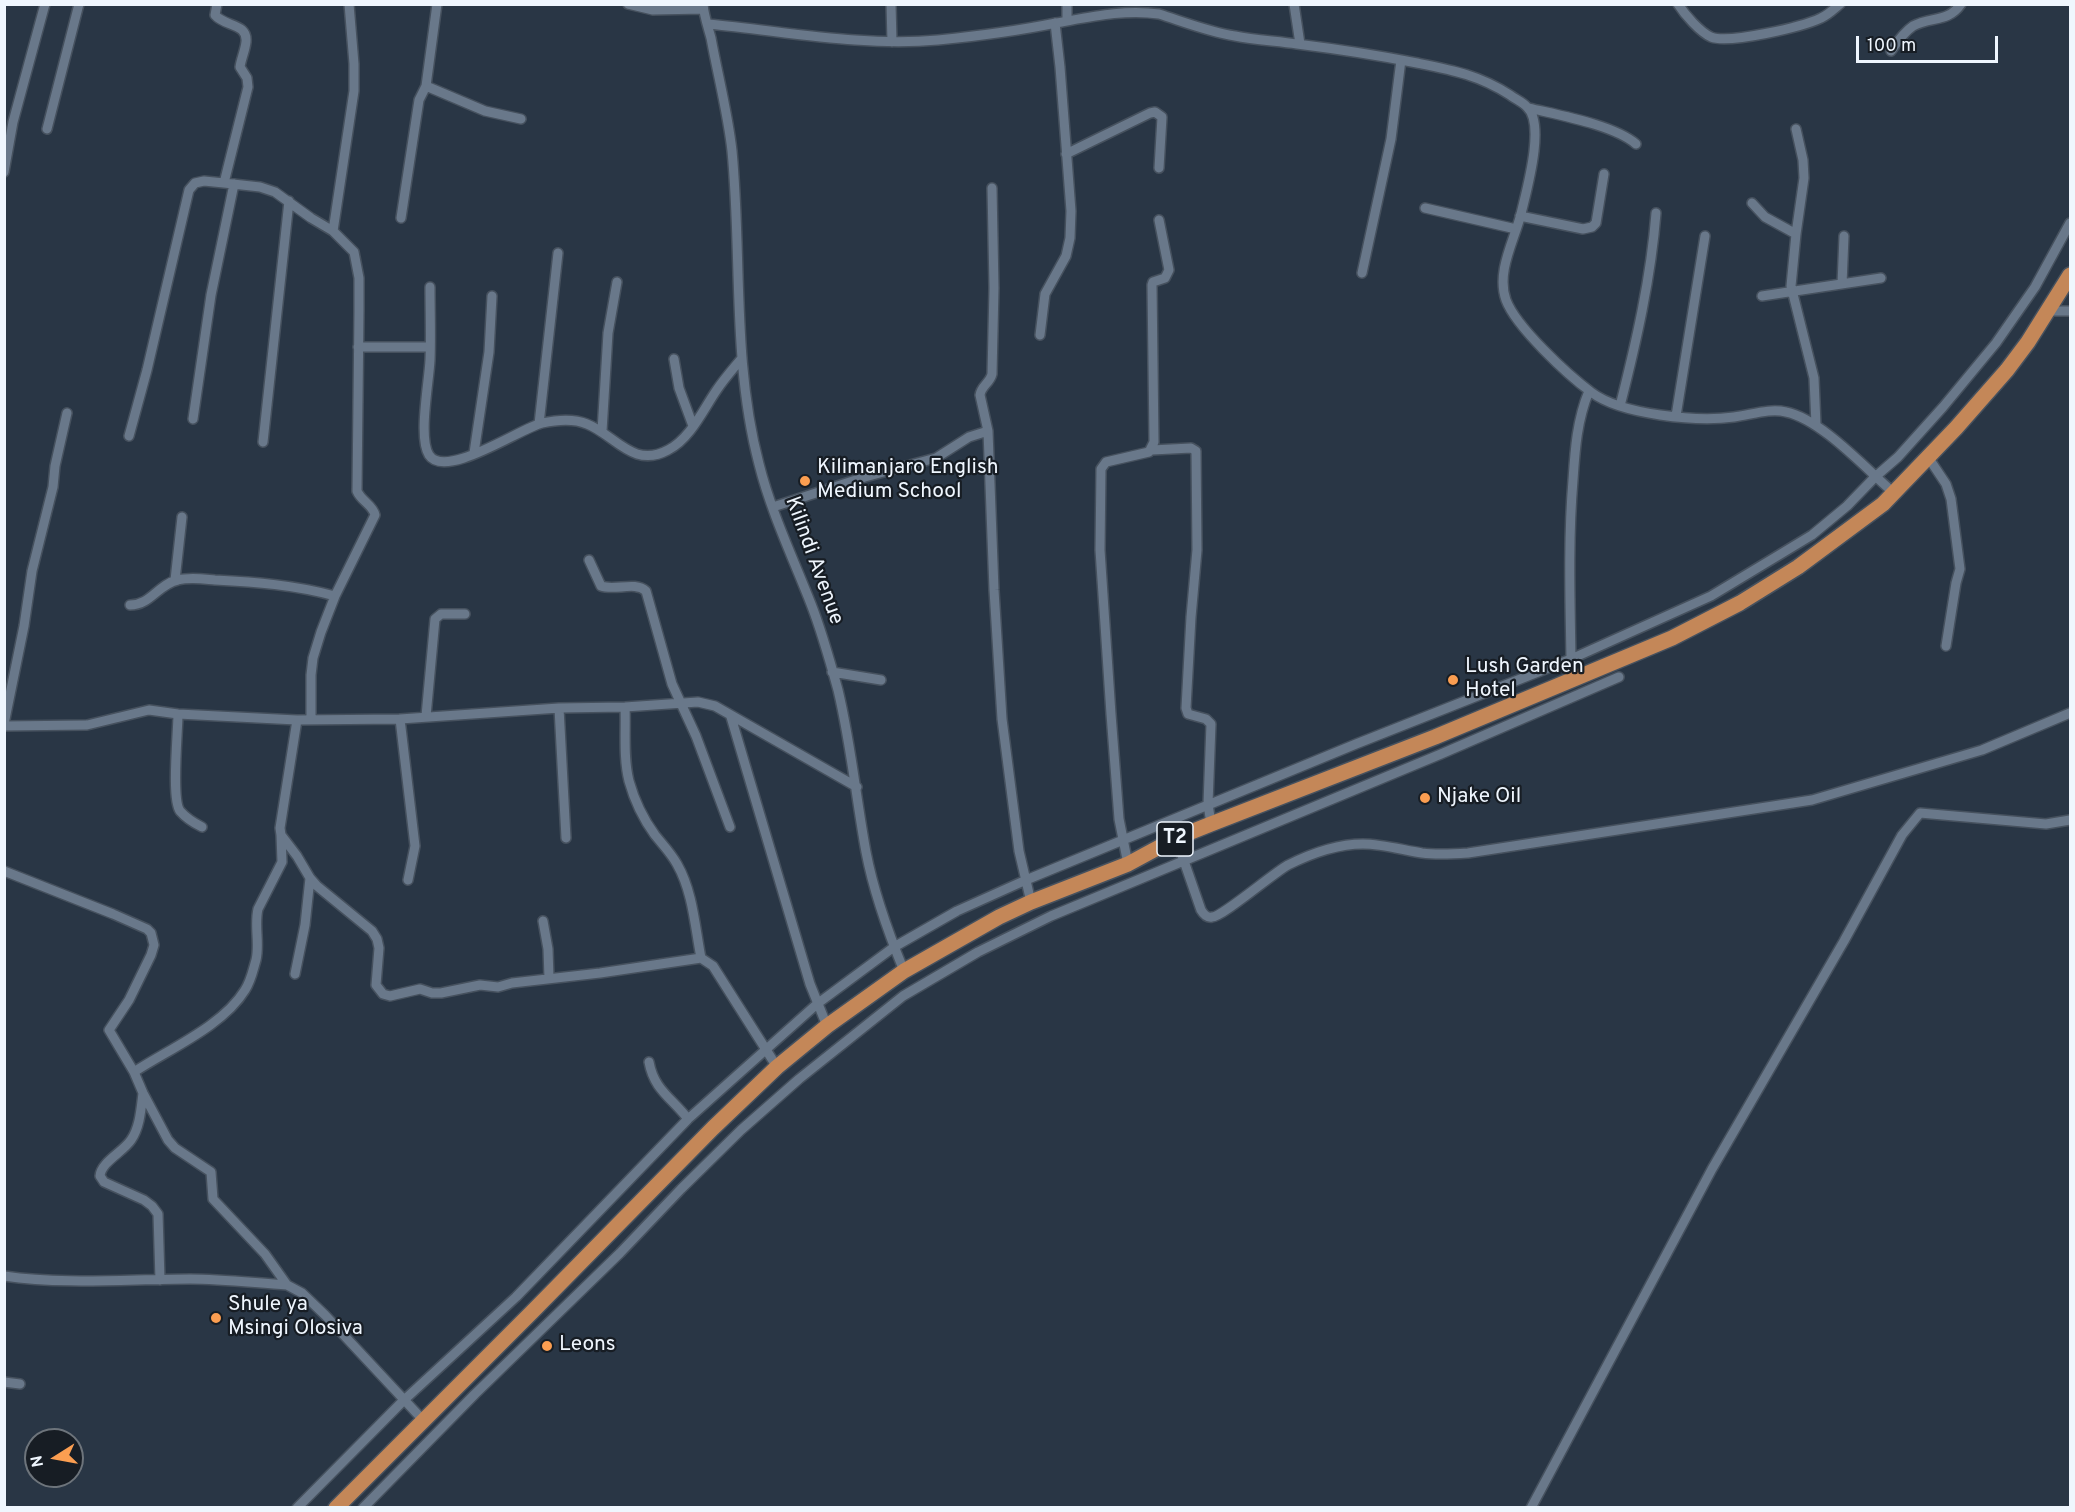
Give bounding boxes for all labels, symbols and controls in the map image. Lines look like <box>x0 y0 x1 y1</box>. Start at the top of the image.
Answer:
scale bar <box>1859 24 2002 62</box>
text: 100 m <box>1867 35 1916 58</box>
place label: Kilimanjaro English Medium School <box>817 456 999 506</box>
marker: Kilimanjaro English Medium School <box>798 474 812 488</box>
street label: Kilindi Avenue <box>778 494 848 628</box>
place label: Lush Garden Hotel <box>1465 655 1584 705</box>
marker: Lush Garden Hotel <box>1446 673 1460 687</box>
place label: Njake Oil <box>1437 785 1521 811</box>
marker: Njake Oil <box>1418 791 1432 805</box>
road number: T2 <box>1157 822 1193 856</box>
place label: Shule ya Msingi Olosiva <box>228 1293 363 1343</box>
marker: Shule ya Msingi Olosiva <box>209 1311 223 1325</box>
place label: Leons <box>559 1333 616 1359</box>
marker: Leons <box>540 1339 554 1353</box>
north arrow <box>24 1428 84 1488</box>
text: N <box>27 1454 49 1469</box>

